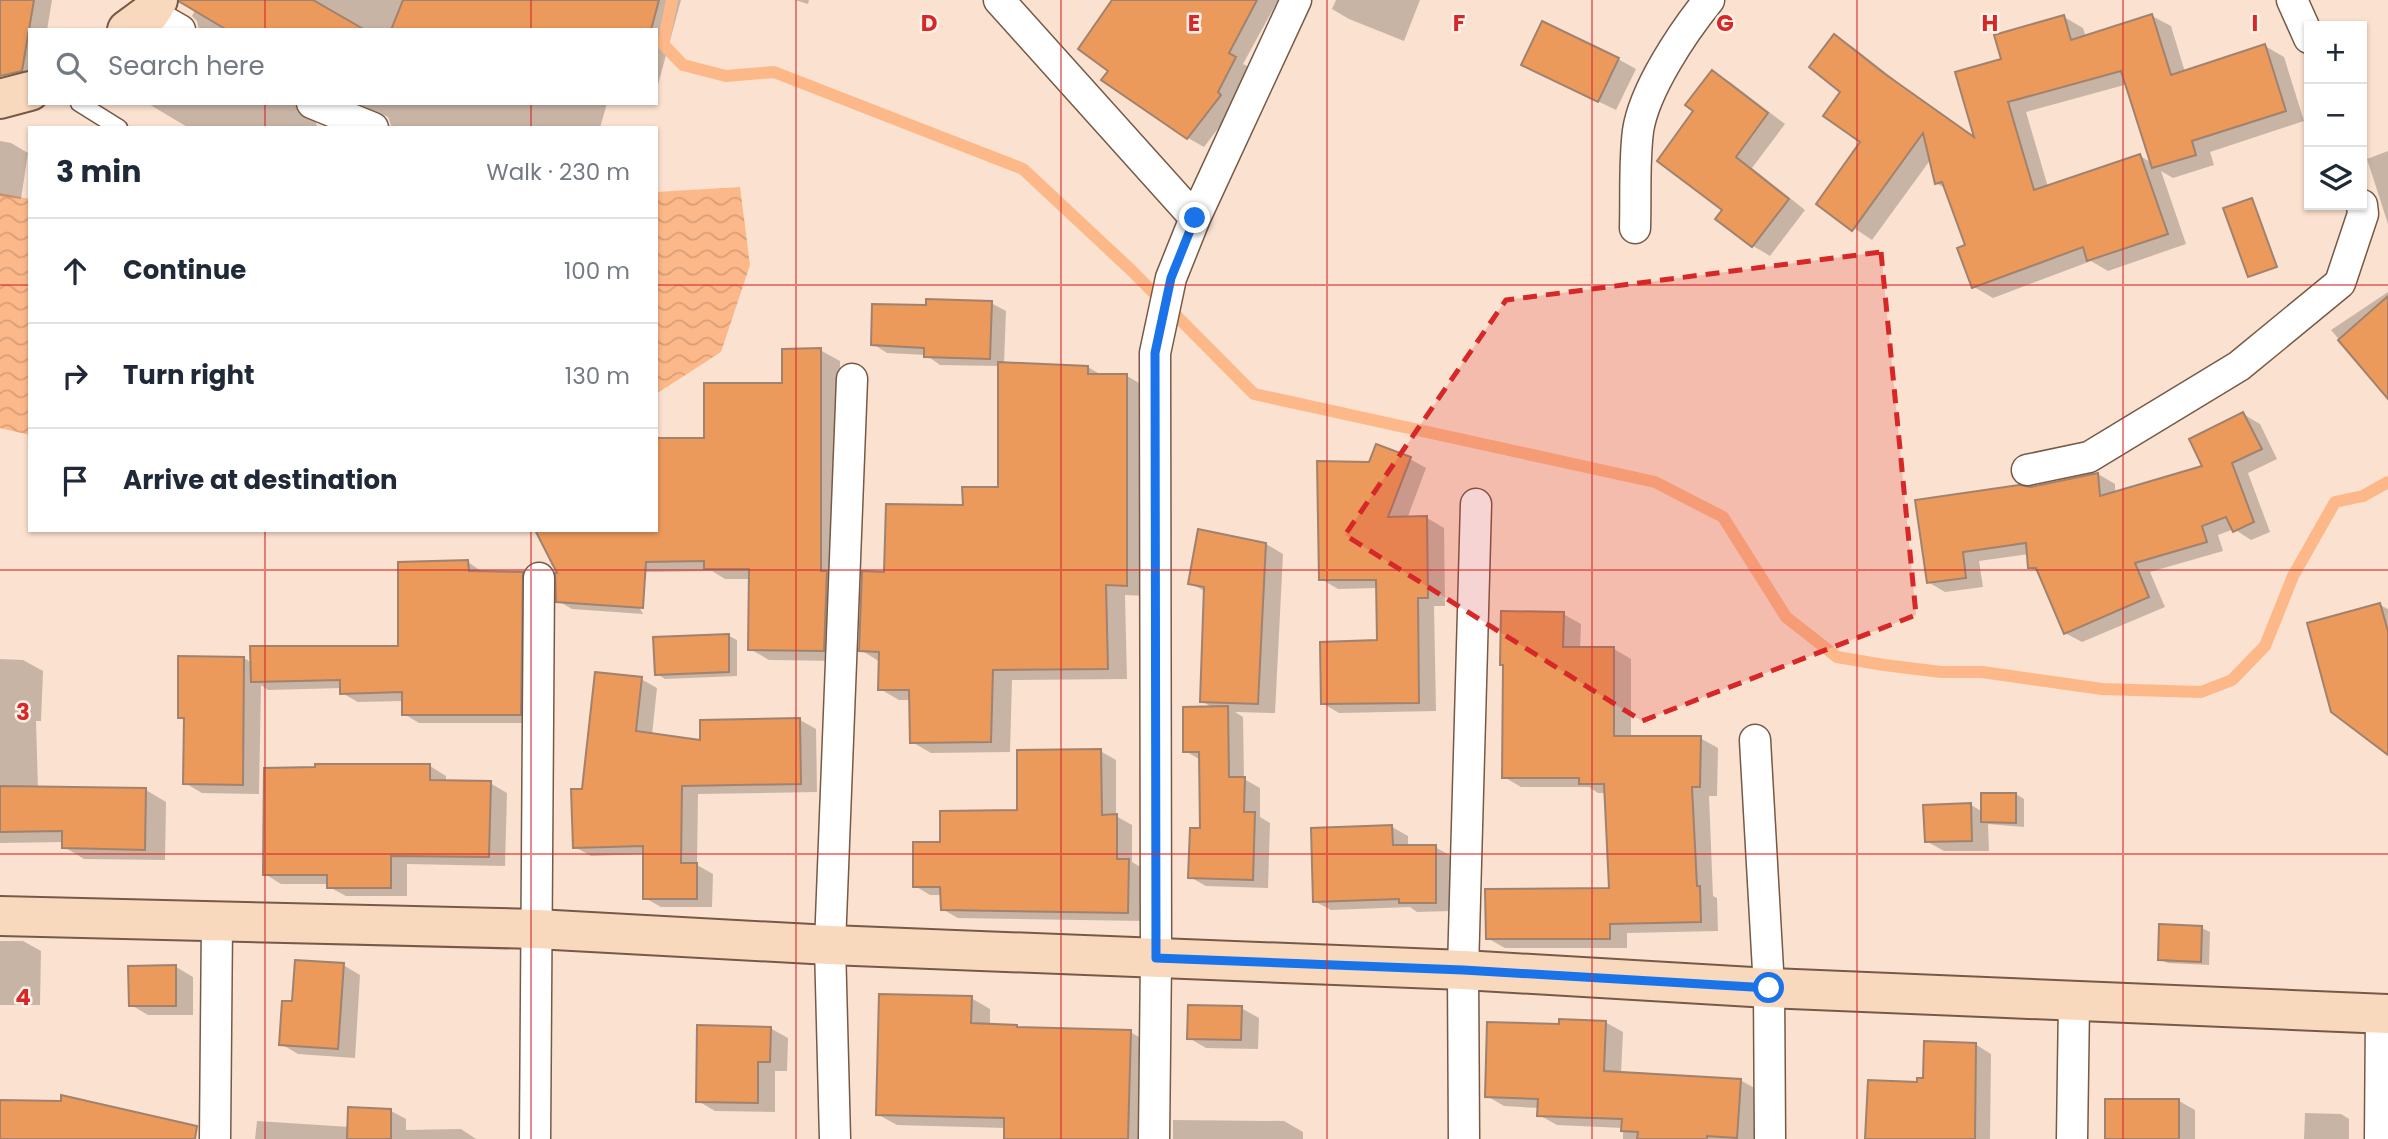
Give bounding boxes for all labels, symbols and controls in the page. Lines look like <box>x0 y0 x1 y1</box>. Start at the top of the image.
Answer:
text: D <box>921 7 937 39</box>
text: E <box>1188 7 1200 39</box>
text: F <box>1453 7 1465 39</box>
text: G <box>1716 7 1734 39</box>
text: H <box>1982 7 1998 39</box>
text: I <box>2252 7 2258 39</box>
map controls <box>2304 21 2367 210</box>
button: + <box>2304 21 2367 84</box>
search box <box>28 28 658 105</box>
icon: search <box>52 48 90 86</box>
text: Search here <box>108 48 265 84</box>
button: − <box>2304 84 2367 147</box>
button: layers <box>2304 147 2367 210</box>
text: 3 min <box>56 150 141 193</box>
text: Walk · 230 m <box>486 156 630 188</box>
route end <box>1179 202 1210 233</box>
icon: ahead <box>56 252 94 290</box>
text: Continue <box>123 252 246 288</box>
text: 100 m <box>564 255 630 287</box>
icon: right <box>56 357 94 395</box>
text: Turn right <box>123 357 255 393</box>
text: 130 m <box>565 360 630 392</box>
icon: arrive <box>56 462 94 500</box>
text: Arrive at destination <box>123 462 398 498</box>
text: 3 <box>16 696 30 728</box>
route start <box>1753 972 1784 1003</box>
text: 4 <box>15 981 31 1013</box>

